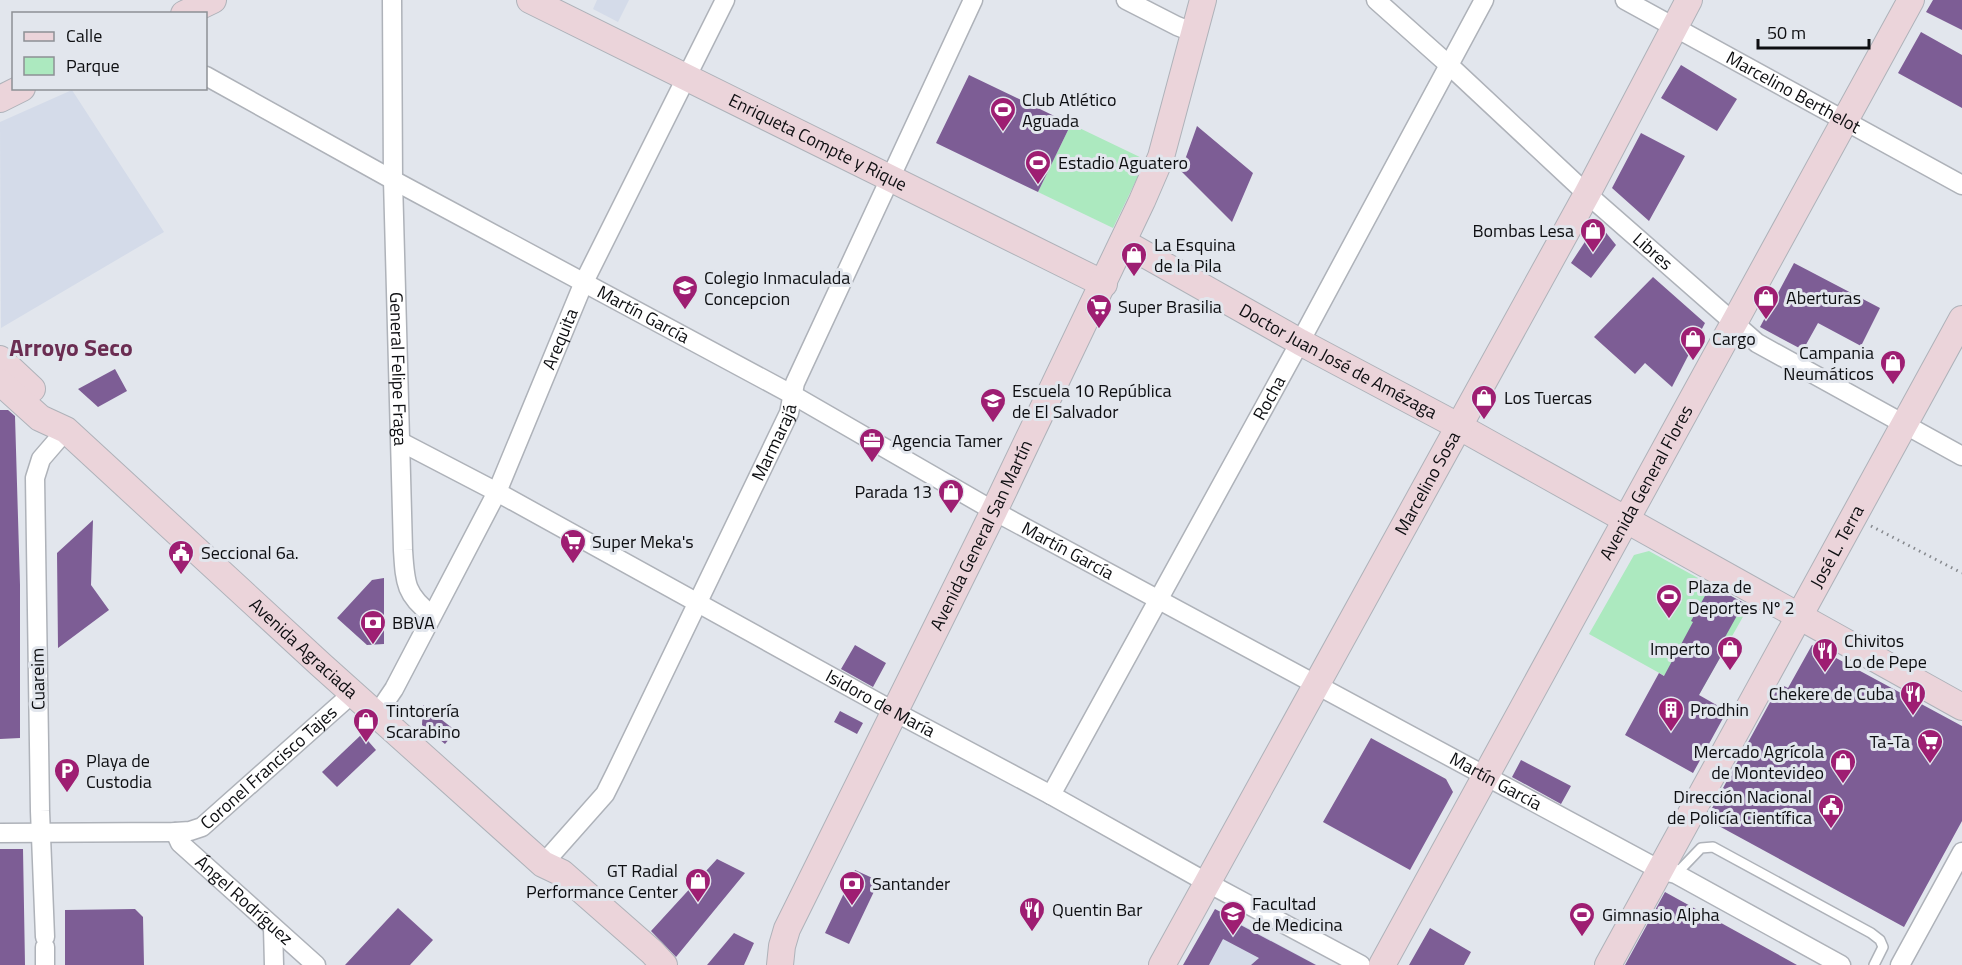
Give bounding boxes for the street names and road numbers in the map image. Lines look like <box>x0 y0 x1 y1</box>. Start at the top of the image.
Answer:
street label: Marcelino Berthelot <box>1721 44 1866 140</box>
street label: Enriqueta Compte y Rique <box>724 86 912 197</box>
street label: Libres <box>1627 226 1679 276</box>
street label: Martín García <box>592 278 694 350</box>
street label: General Felipe Fraga <box>383 292 414 446</box>
street label: Doctor Juan José de Amézaga <box>1234 296 1442 426</box>
street label: Arequita <box>535 304 585 374</box>
street label: Rocha <box>1246 371 1292 425</box>
street label: Avenida General Flores <box>1592 400 1699 565</box>
street label: Marmarajá <box>744 402 803 485</box>
street label: Marcelino Sosa <box>1387 426 1467 540</box>
street label: Avenida General San Martín <box>923 435 1039 635</box>
street label: José L. Terra <box>1803 500 1870 593</box>
street label: Martín García <box>1017 514 1119 586</box>
street label: Avenida Agraciada <box>243 591 364 705</box>
street label: Cuareim <box>23 648 52 710</box>
street label: Isidoro de María <box>821 662 940 744</box>
street label: Coronel Francisco Tajes <box>194 699 343 836</box>
street label: Martín García <box>1445 745 1547 817</box>
street label: Ángel Rodríguez <box>189 849 299 951</box>

